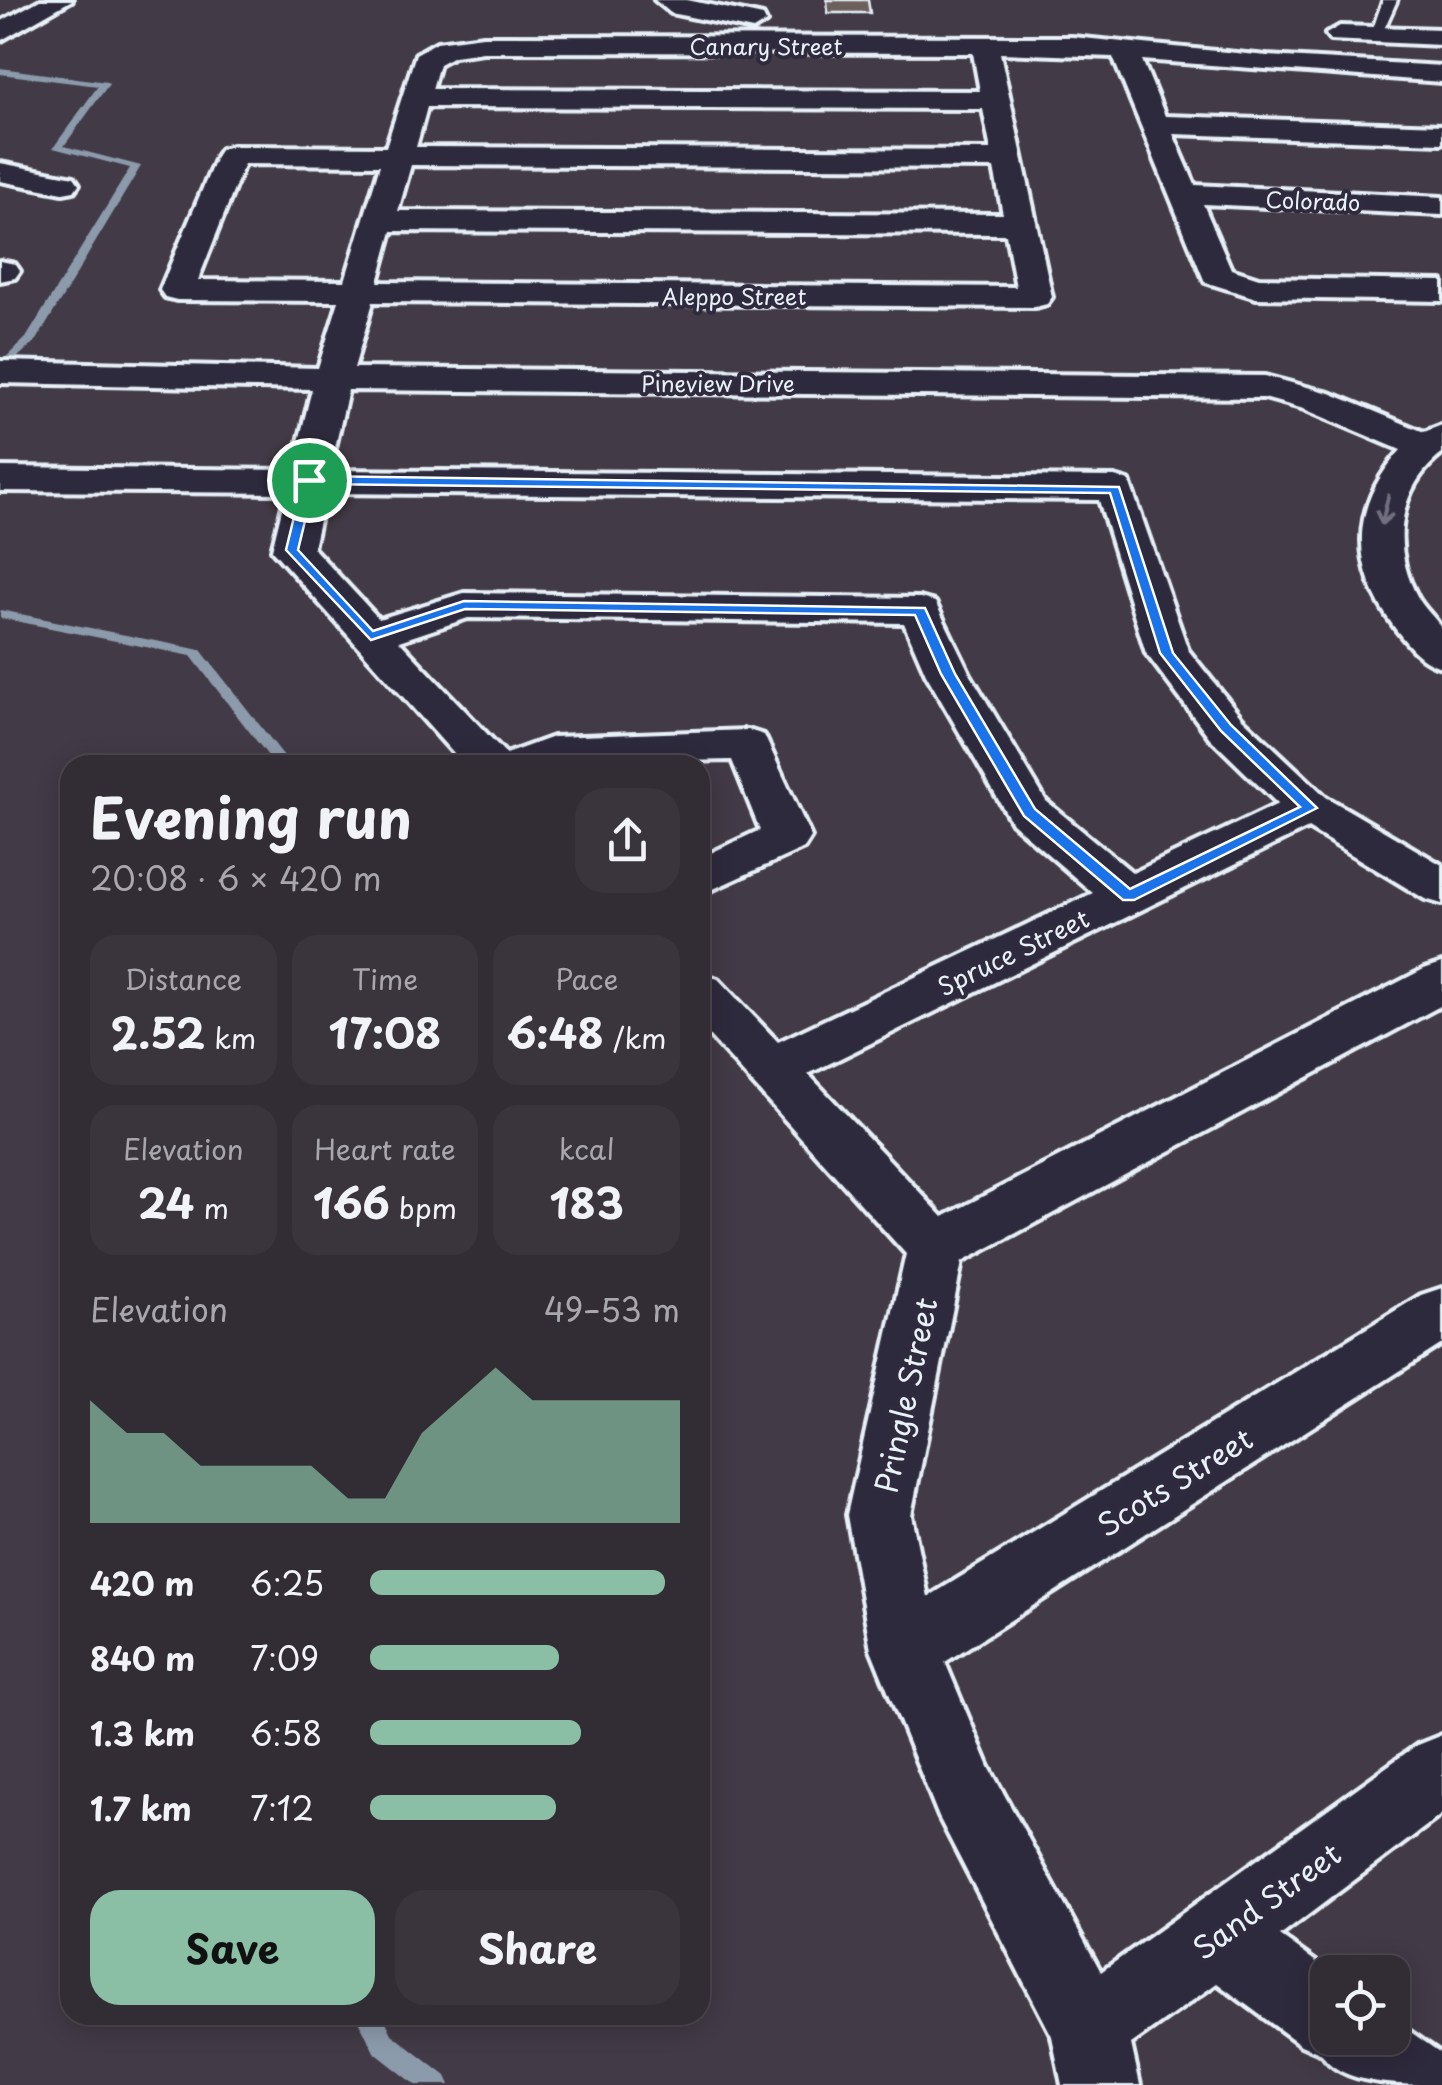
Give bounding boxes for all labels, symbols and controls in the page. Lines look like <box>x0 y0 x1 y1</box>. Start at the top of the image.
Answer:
street label: Canary Street <box>689 29 843 62</box>
street label: Colorado <box>1265 182 1361 218</box>
street label: Aleppo Street <box>662 279 806 312</box>
street label: Pineview Drive <box>641 366 795 399</box>
pin <box>267 438 352 523</box>
icon: arrive <box>282 453 337 508</box>
one-way arrow <box>1375 493 1393 525</box>
text: Evening run <box>90 775 412 858</box>
button: share <box>575 788 680 893</box>
text: 20:08 · 6 × 420 m <box>90 854 382 902</box>
street label: Spruce Street <box>931 899 1095 1005</box>
text: Distance <box>125 957 242 1000</box>
text: Time <box>352 957 418 1000</box>
text: Pace <box>555 957 618 1000</box>
text: 2.52 <box>110 1000 205 1063</box>
text: 17:08 <box>329 1000 441 1063</box>
text: 6:48 <box>507 1000 604 1063</box>
text: km <box>205 1016 256 1059</box>
text: /km <box>604 1016 667 1059</box>
text: Elevation <box>123 1127 244 1170</box>
text: Heart rate <box>314 1127 456 1170</box>
text: kcal <box>559 1127 615 1170</box>
text: 24 <box>138 1170 194 1233</box>
text: 166 <box>313 1170 390 1233</box>
text: 183 <box>550 1170 624 1233</box>
text: m <box>194 1186 229 1229</box>
text: bpm <box>390 1186 457 1229</box>
text: Elevation <box>90 1285 228 1333</box>
text: 49–53 m <box>544 1285 680 1333</box>
street label: Pringle Street <box>862 1293 948 1497</box>
street label: Scots Street <box>1088 1415 1260 1547</box>
text: 420 m <box>90 1559 194 1607</box>
text: 6:25 <box>250 1559 324 1607</box>
text: 840 m <box>90 1634 195 1682</box>
text: 7:09 <box>250 1634 319 1682</box>
text: 1.3 km <box>90 1709 195 1757</box>
text: 6:58 <box>250 1709 322 1757</box>
text: 1.7 km <box>90 1784 192 1832</box>
text: 7:12 <box>250 1784 314 1832</box>
street label: Sand Street <box>1182 1831 1350 1969</box>
button: Save <box>90 1890 375 2005</box>
button: Share <box>395 1890 680 2005</box>
map controls <box>1310 1955 1410 2055</box>
button: locate <box>1310 1955 1410 2055</box>

